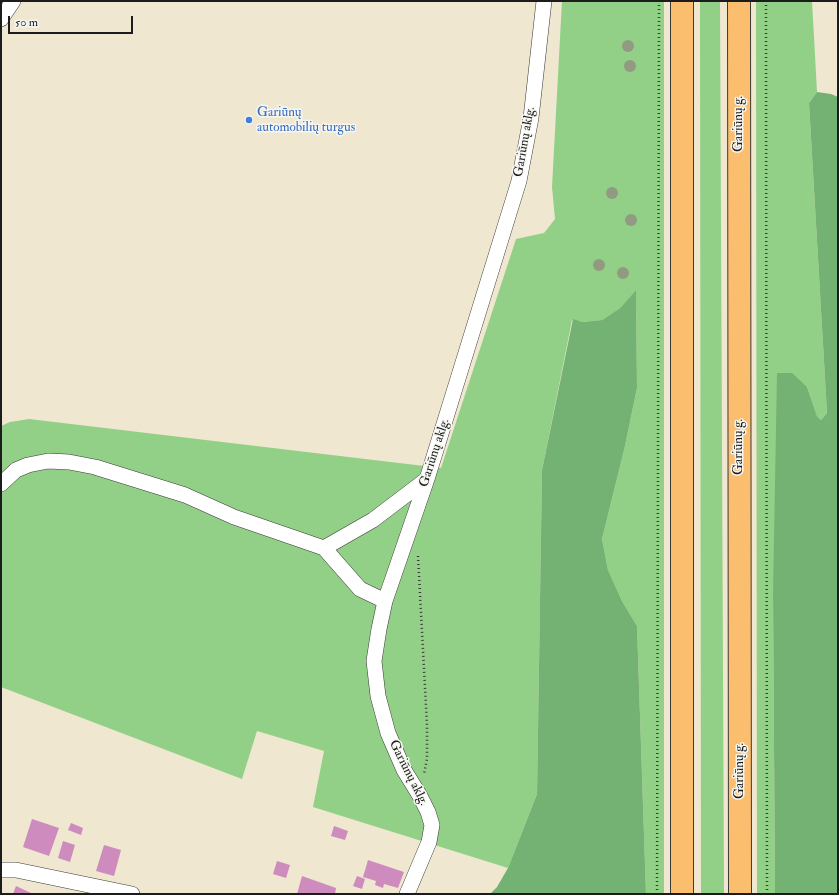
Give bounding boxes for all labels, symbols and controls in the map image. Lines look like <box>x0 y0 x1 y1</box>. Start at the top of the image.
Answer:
scale bar <box>10 8 135 34</box>
text: 50 m <box>15 15 38 30</box>
street label: Gariūnų g. <box>731 96 747 152</box>
place label: Gariūnų automobilių turgus <box>257 105 355 136</box>
street label: Gariūnų aklg. <box>511 106 539 178</box>
marker: Gariūnų automobilių turgus <box>244 115 254 125</box>
street label: Gariūnų aklg. <box>417 417 453 489</box>
street label: Gariūnų g. <box>731 419 747 475</box>
street label: Gariūnų aklg. <box>385 738 431 808</box>
street label: Gariūnų g. <box>732 743 748 799</box>

